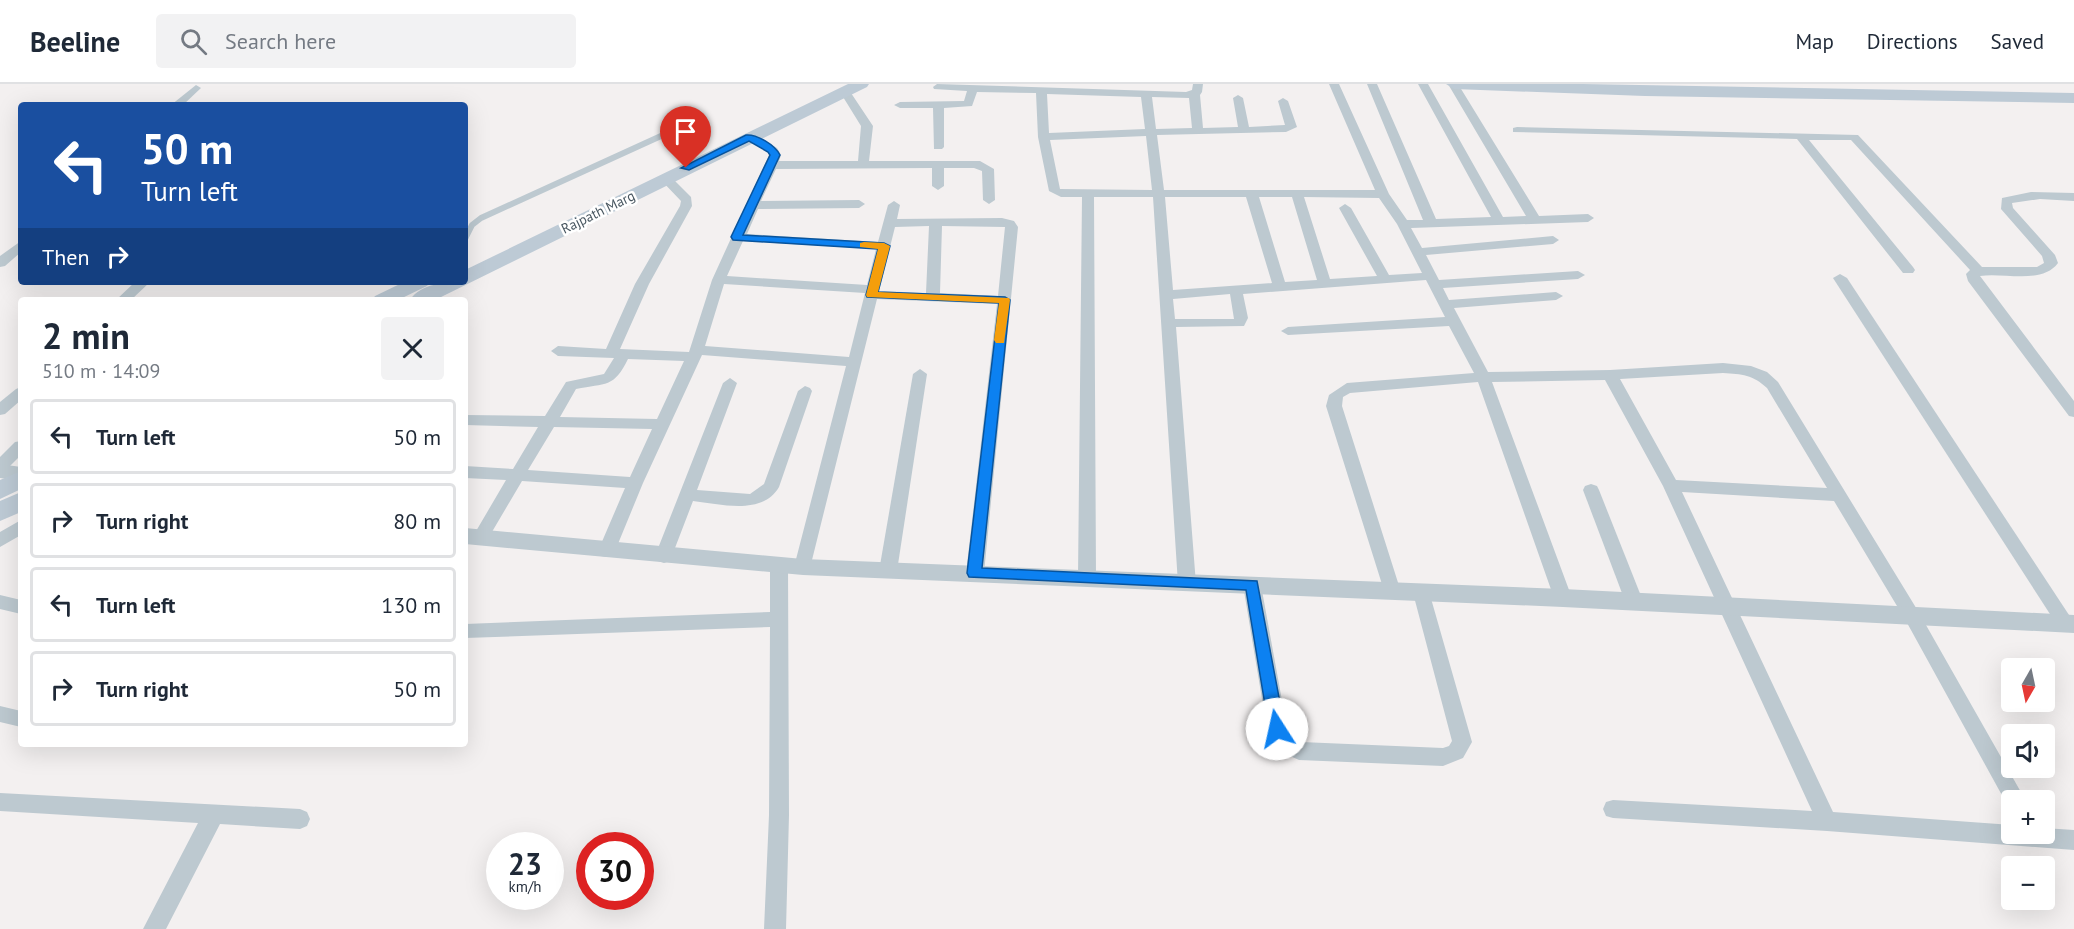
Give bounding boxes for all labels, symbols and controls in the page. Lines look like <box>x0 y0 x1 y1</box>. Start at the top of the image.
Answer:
search box <box>156 14 576 68</box>
text: Beeline <box>30 23 120 60</box>
icon: search <box>177 25 210 58</box>
text: Search here <box>225 27 336 55</box>
text: Map <box>1795 28 1834 55</box>
text: Directions <box>1867 28 1958 55</box>
text: Saved <box>1991 28 2044 55</box>
pin <box>660 106 711 168</box>
icon: arrive <box>669 115 702 148</box>
text: 50 m <box>141 121 233 176</box>
icon: left <box>42 126 120 204</box>
text: Turn left <box>141 174 238 208</box>
street label: Rajpath Marg <box>558 186 638 238</box>
icon: right <box>101 240 134 273</box>
text: Then <box>42 243 89 271</box>
text: 2 min <box>42 312 130 359</box>
button: close <box>381 317 444 380</box>
text: 510 m · 14:09 <box>42 358 160 384</box>
icon: left <box>45 420 78 453</box>
text: Turn left <box>96 423 176 451</box>
text: 50 m <box>393 423 441 451</box>
icon: right <box>45 504 78 537</box>
text: Turn right <box>96 507 188 535</box>
text: 80 m <box>393 507 441 535</box>
icon: left <box>45 588 78 621</box>
text: Turn left <box>96 591 176 619</box>
text: 130 m <box>381 591 441 619</box>
north arrow <box>2001 658 2055 712</box>
map controls <box>2001 658 2055 910</box>
icon: right <box>45 672 78 705</box>
text: Turn right <box>96 675 188 703</box>
text: 50 m <box>393 675 441 703</box>
position arrow <box>1245 697 1309 761</box>
button: sound <box>2001 724 2055 778</box>
button: + <box>2001 790 2055 844</box>
speed limit sign: 30 <box>576 832 654 910</box>
text: 23 <box>508 844 542 883</box>
button: − <box>2001 856 2055 910</box>
text: km/h <box>509 877 541 896</box>

